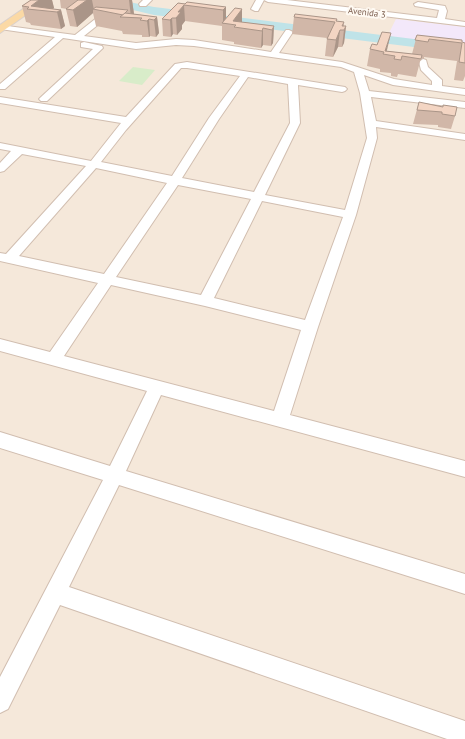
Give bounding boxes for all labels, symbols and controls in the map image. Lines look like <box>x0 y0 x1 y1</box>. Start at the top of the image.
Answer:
street label: Avenida 3 <box>348 4 386 20</box>

